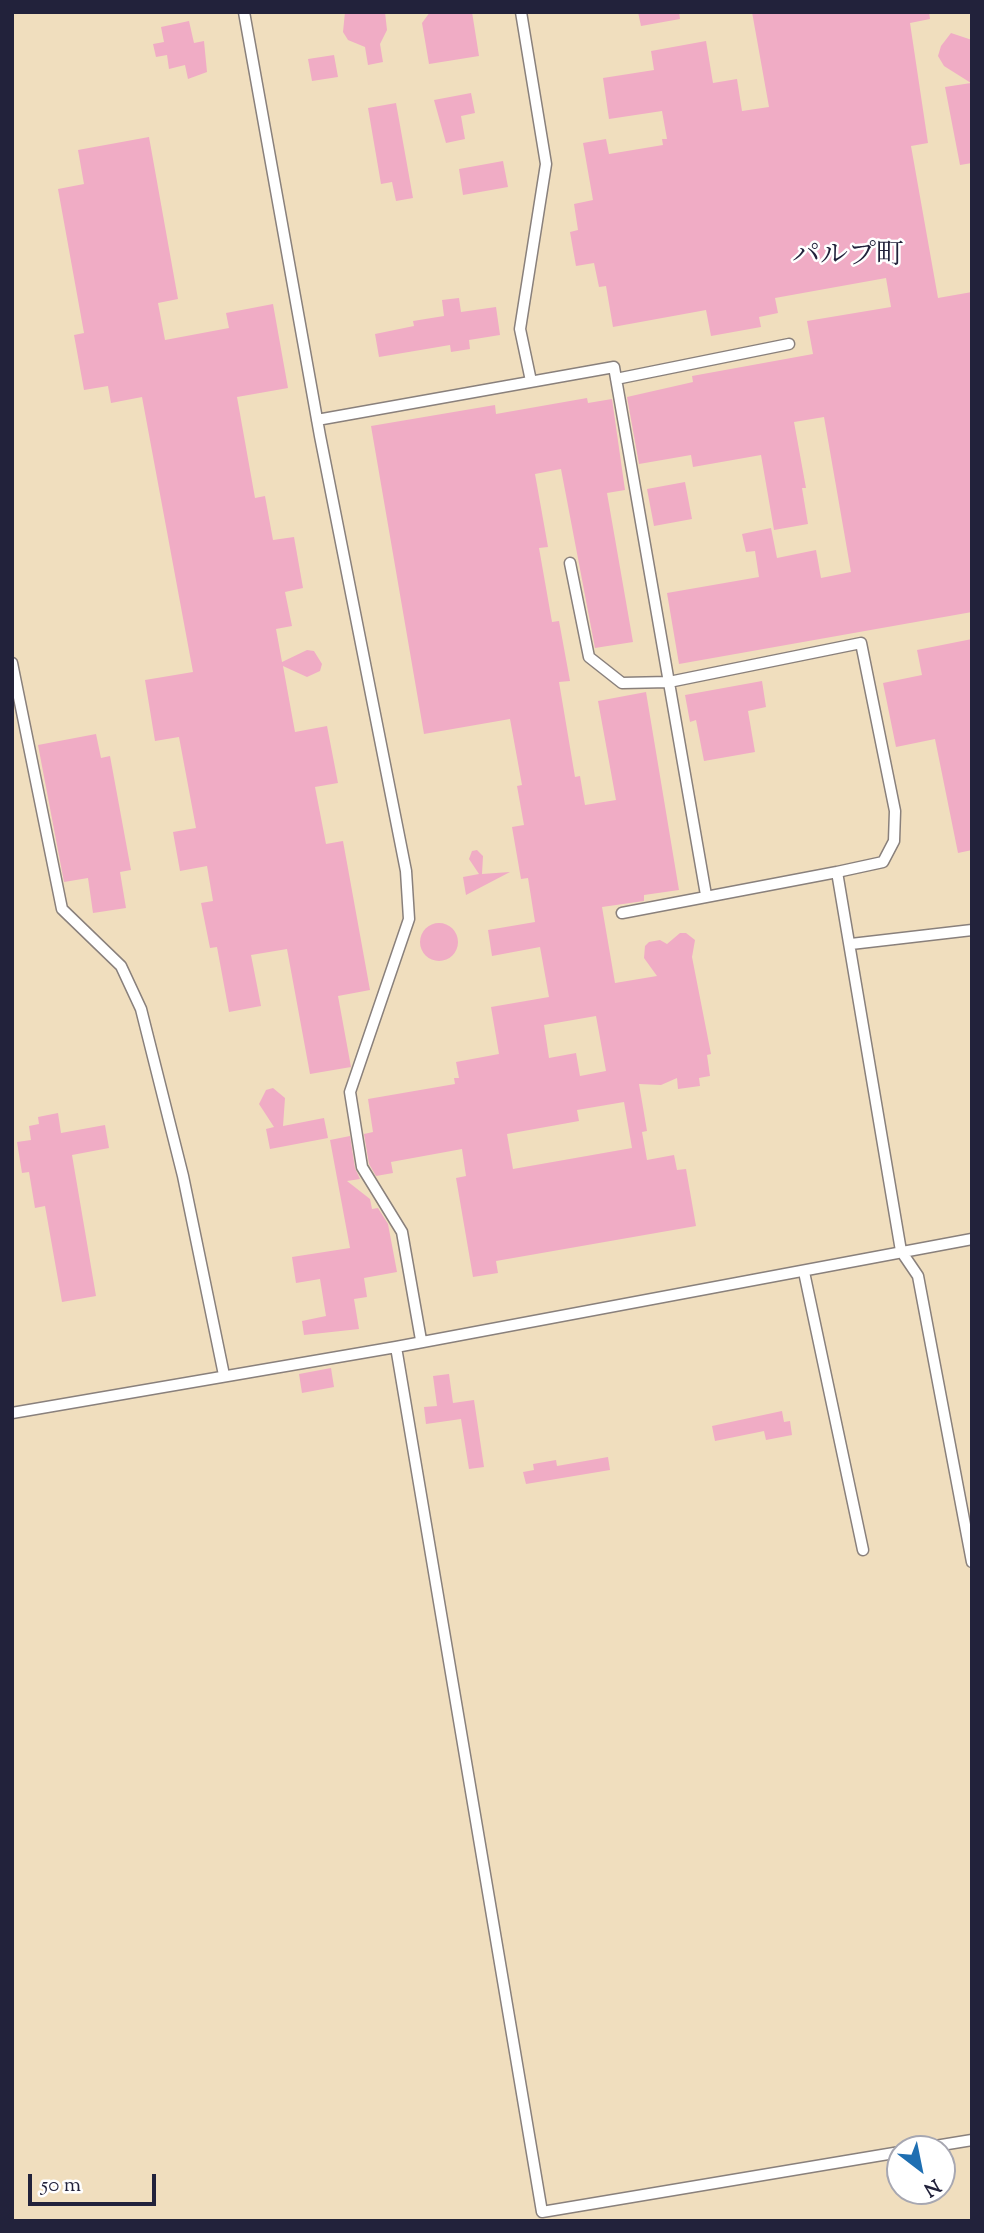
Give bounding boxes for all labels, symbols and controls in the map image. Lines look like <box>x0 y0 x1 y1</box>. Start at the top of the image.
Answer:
district label: パルプ町 <box>792 241 904 275</box>
north arrow <box>886 2135 956 2205</box>
scale bar <box>32 2160 159 2204</box>
text: 50 m <box>41 2171 81 2201</box>
text: N <box>918 2171 945 2202</box>

